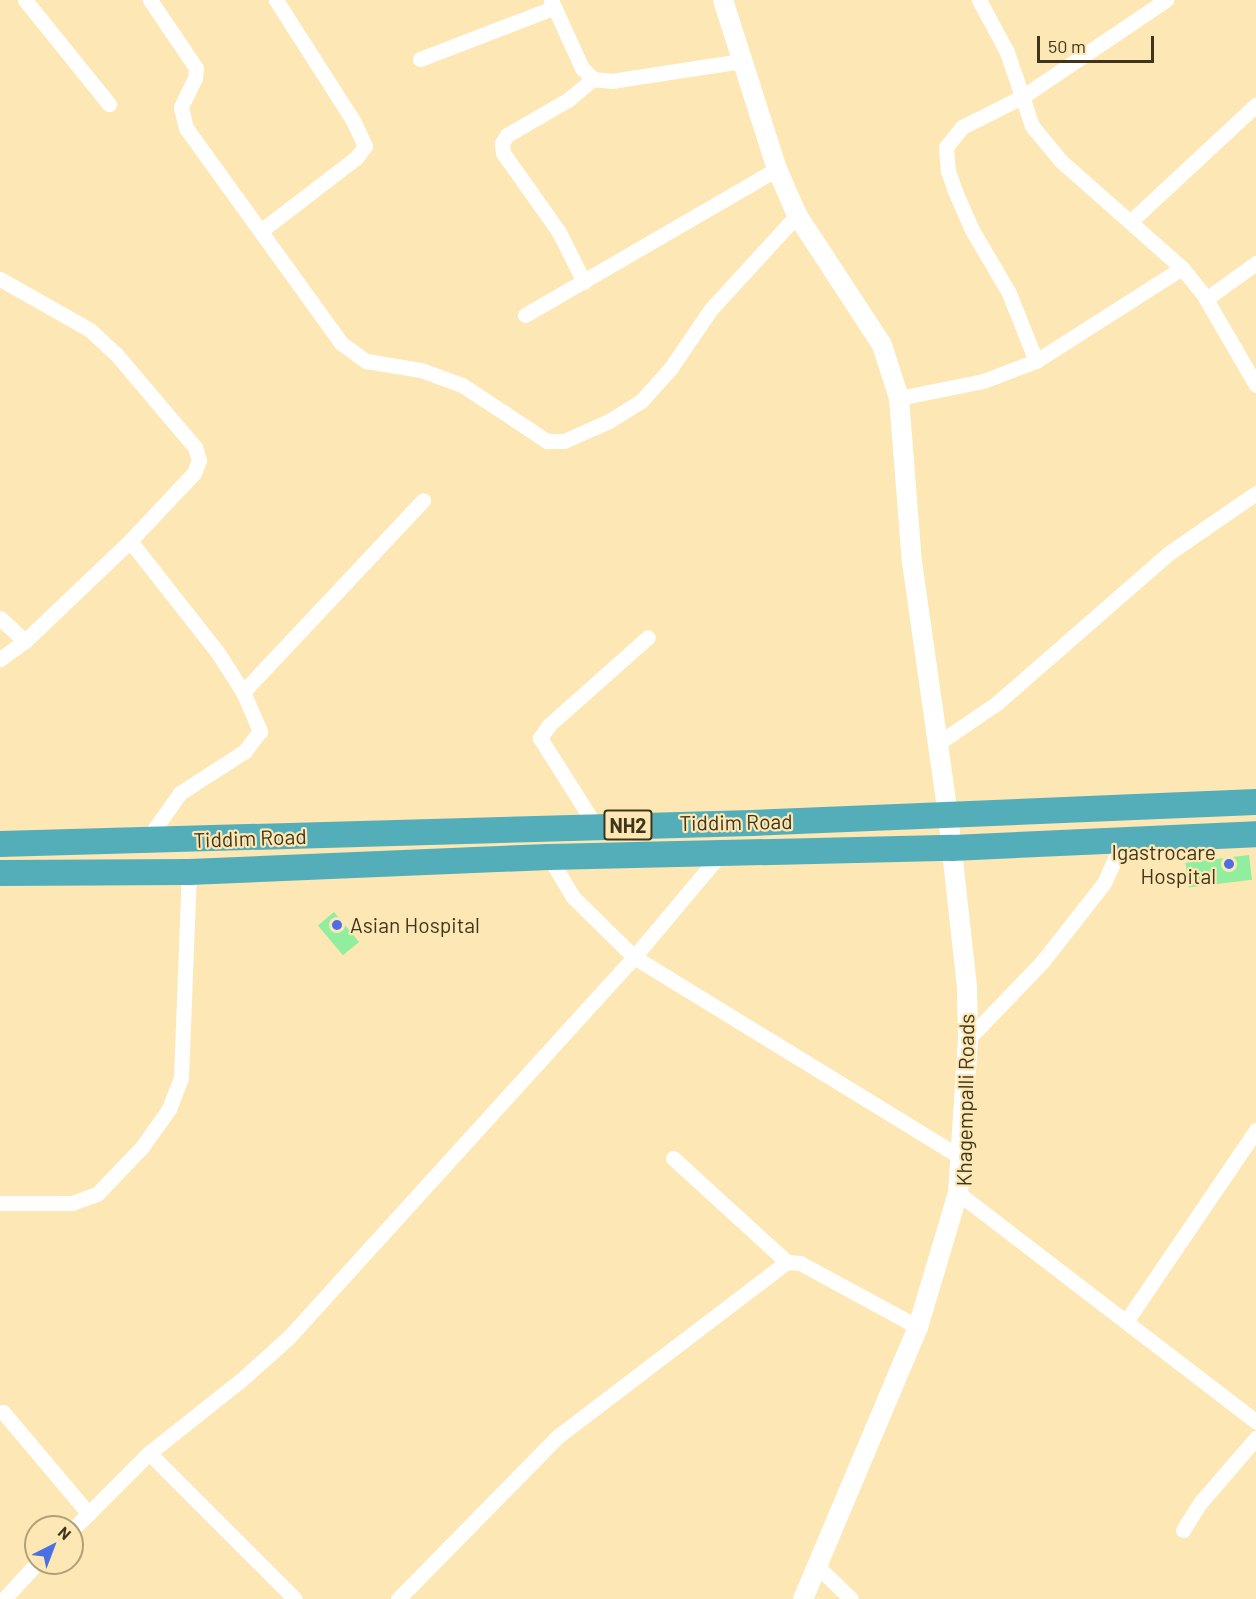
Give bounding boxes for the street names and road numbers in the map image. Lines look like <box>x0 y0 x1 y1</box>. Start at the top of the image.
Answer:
road number: NH2 <box>602 808 654 842</box>
street label: Tiddim Road <box>679 808 793 836</box>
street label: Tiddim Road <box>193 823 307 853</box>
street label: Khagempalli Roads <box>951 1013 979 1187</box>

